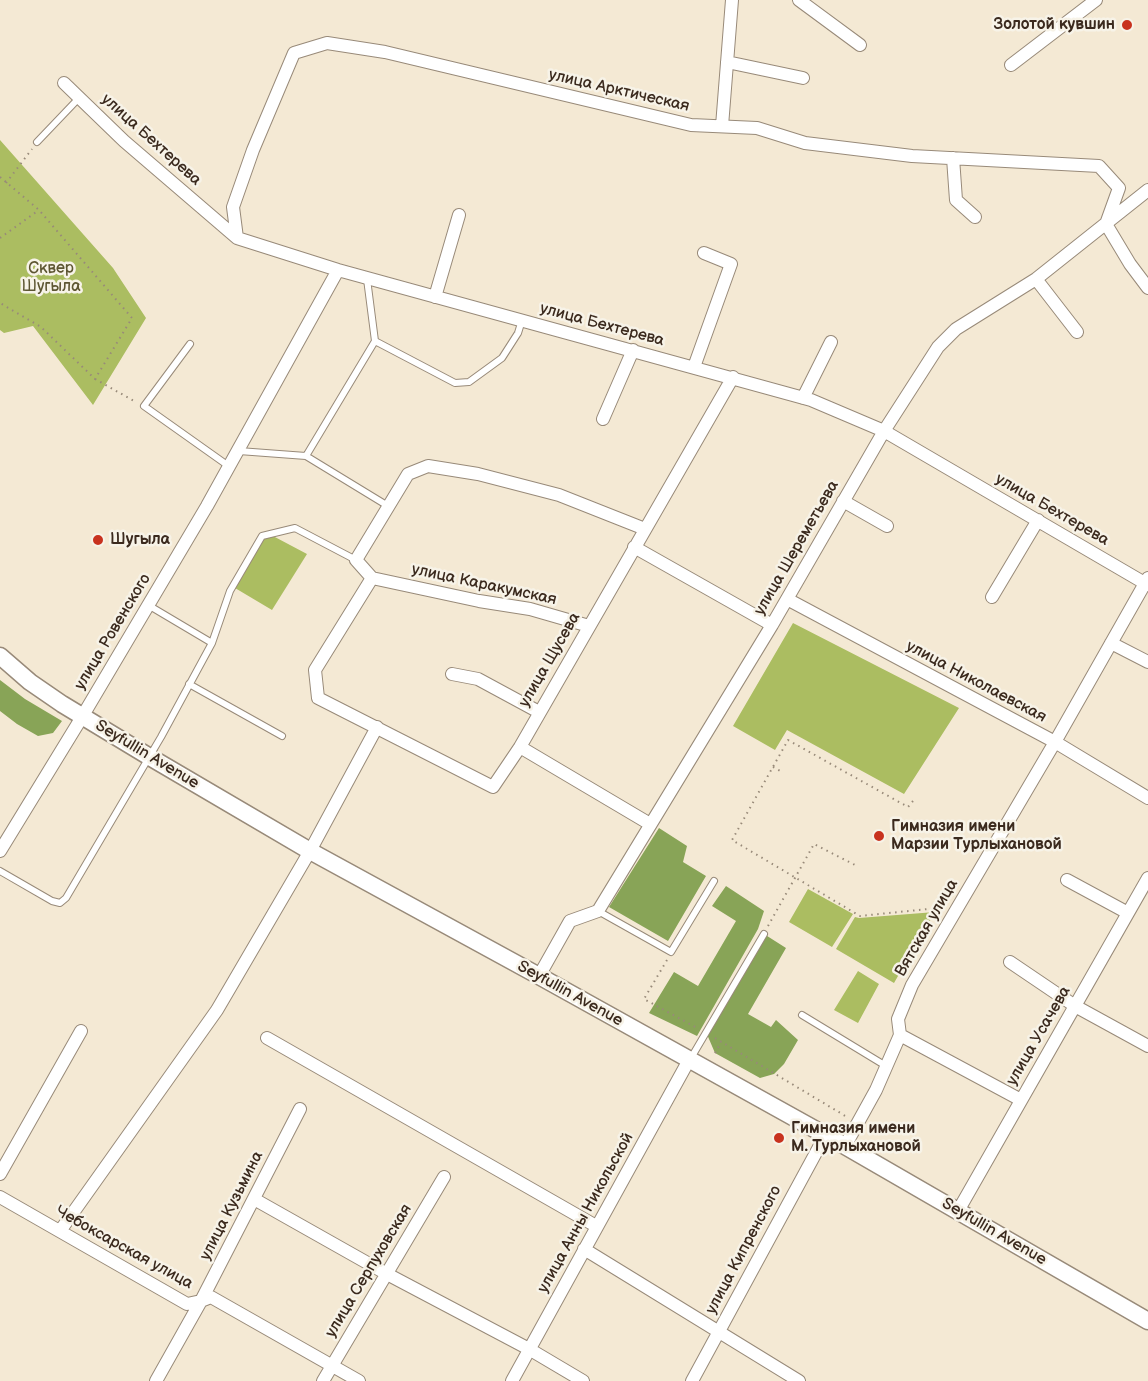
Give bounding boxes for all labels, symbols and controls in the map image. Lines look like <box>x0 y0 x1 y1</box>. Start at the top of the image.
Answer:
place label: Золотой кувшин <box>993 15 1115 35</box>
marker: Золотой кувшин <box>1120 18 1134 32</box>
street label: улица Арктическая <box>547 65 691 117</box>
street label: улица Бехтерева <box>97 90 205 190</box>
park label: Сквер Шугыла <box>21 259 81 297</box>
street label: улица Бехтерева <box>538 299 666 351</box>
street label: улица Бехтерева <box>992 470 1112 550</box>
street label: улица Шереметьева <box>751 477 843 619</box>
place label: Шугыла <box>110 530 170 550</box>
marker: Шугыла <box>91 533 105 547</box>
street label: улица Каракумская <box>410 560 558 610</box>
street label: улица Ровенского <box>71 570 155 694</box>
street label: улица Щусева <box>515 609 585 711</box>
street label: улица Николаевская <box>903 637 1049 727</box>
street label: Seyfullin Avenue <box>92 716 202 794</box>
place label: Гимназия имени Марзии Турлыхановой <box>891 817 1062 855</box>
marker: Гимназия имени Марзии Турлыхановой <box>872 829 886 843</box>
street label: Вятская улица <box>891 876 963 980</box>
street label: Seyfullin Avenue <box>514 957 626 1031</box>
street label: улица Усачева <box>1003 983 1075 1089</box>
place label: Гимназия имени М. Турлыхановой <box>791 1119 921 1157</box>
street label: улица Анны Никольской <box>534 1130 638 1296</box>
marker: Гимназия имени М. Турлыхановой <box>772 1131 786 1145</box>
street label: улица Кузьмина <box>196 1148 268 1264</box>
street label: улица Кипренского <box>702 1182 786 1318</box>
street label: Seyfullin Avenue <box>938 1194 1050 1270</box>
street label: улица Серпуховская <box>322 1201 416 1341</box>
street label: Чебоксарская улица <box>52 1202 196 1294</box>

